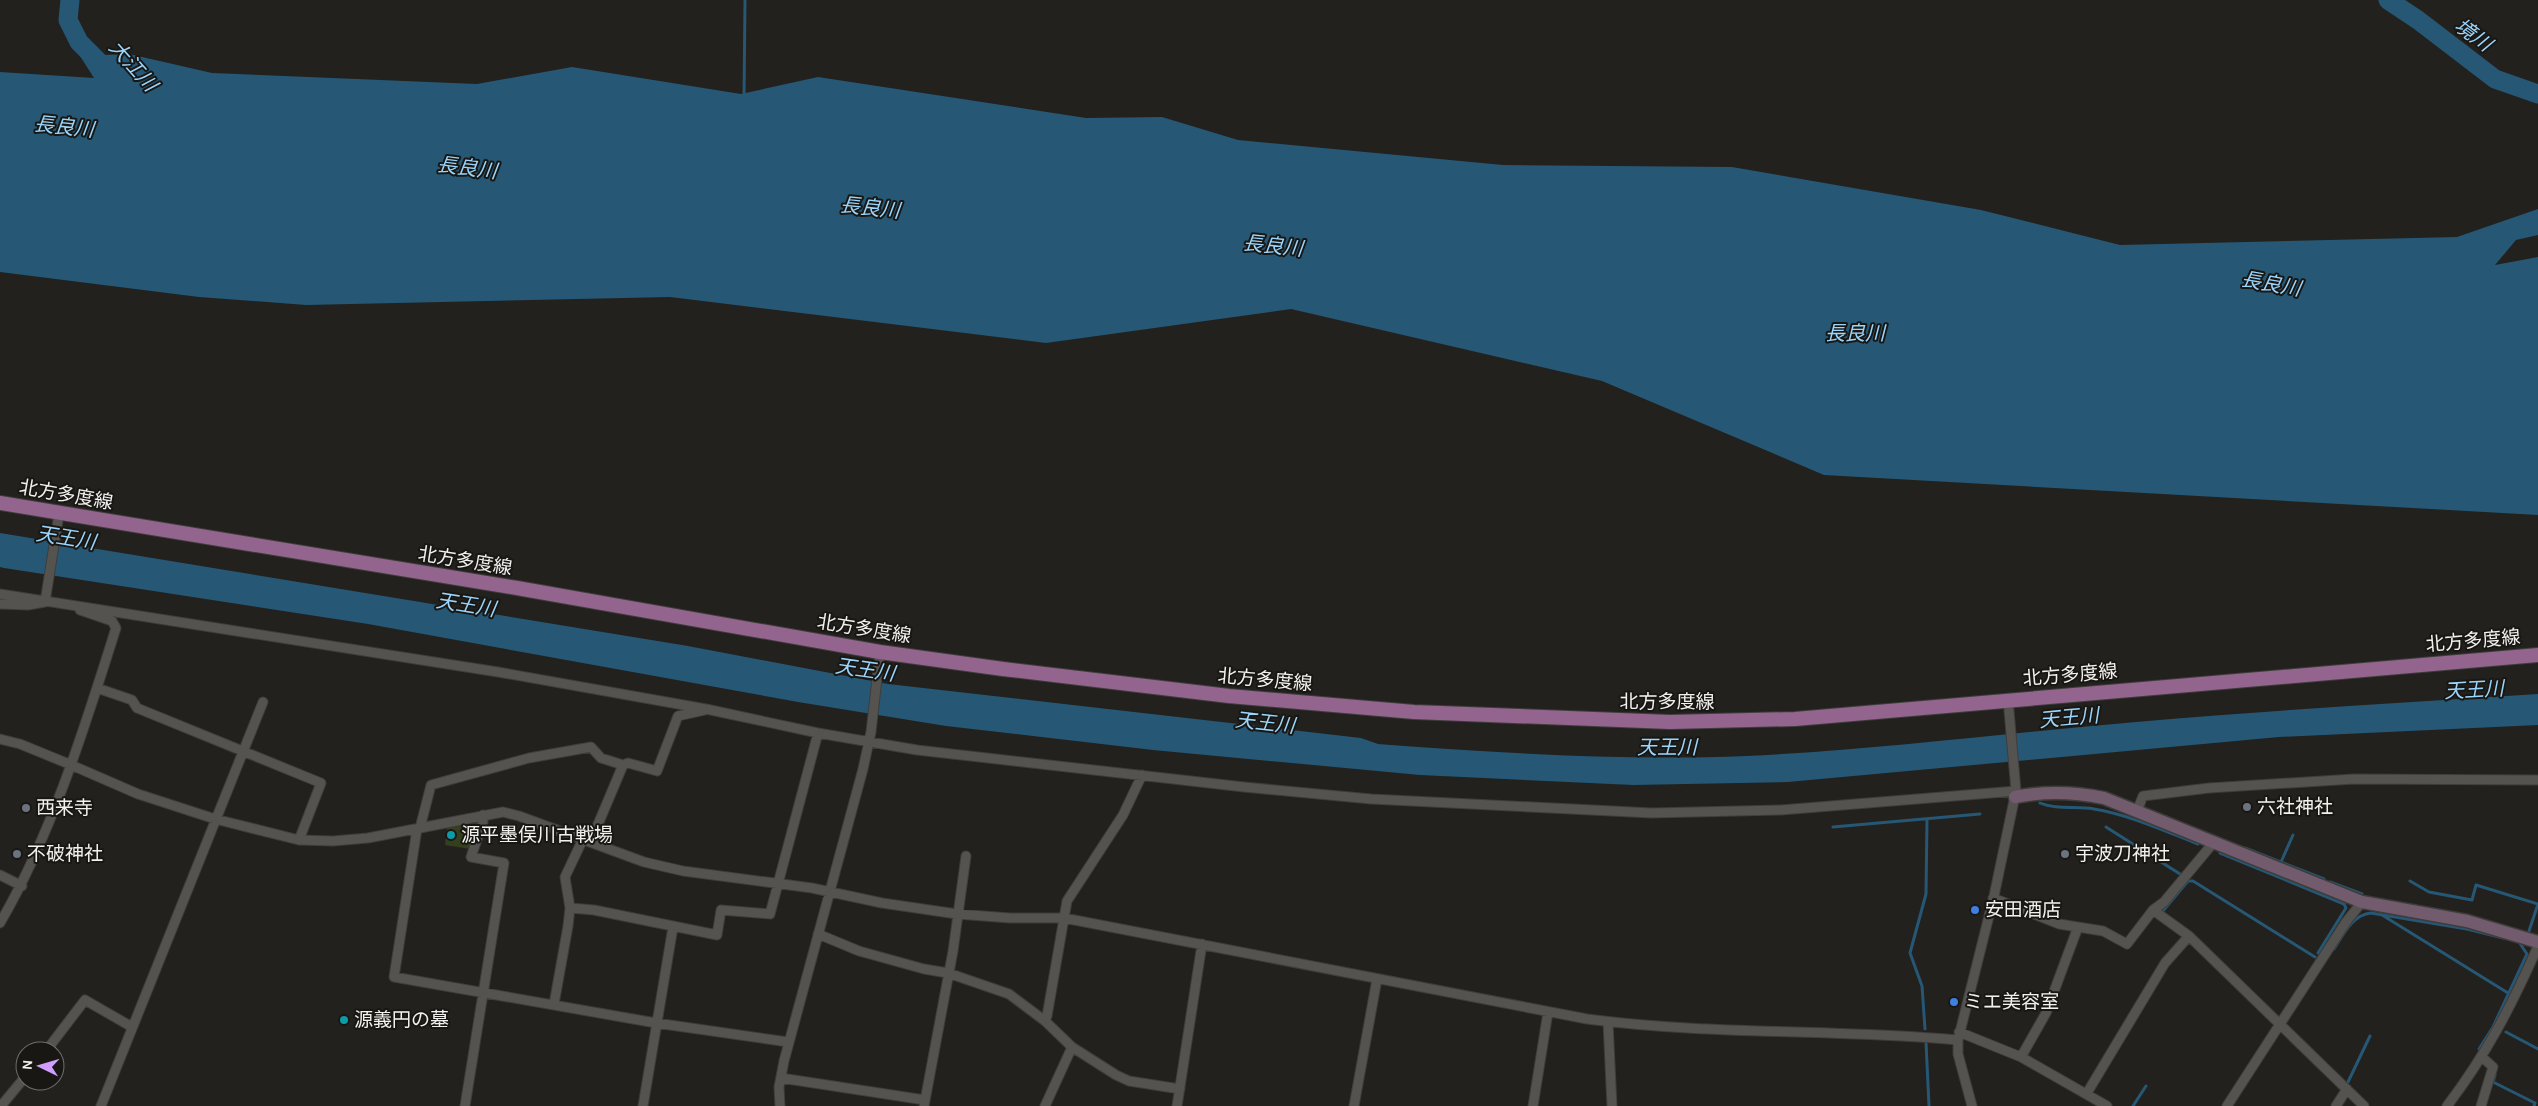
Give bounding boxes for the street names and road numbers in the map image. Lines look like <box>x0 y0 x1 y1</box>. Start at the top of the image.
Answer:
street label: 北方多度線 <box>17 476 115 514</box>
street label: 北方多度線 <box>416 543 514 579</box>
street label: 北方多度線 <box>815 611 913 647</box>
street label: 北方多度線 <box>2425 626 2521 656</box>
street label: 北方多度線 <box>2022 660 2118 690</box>
street label: 北方多度線 <box>1217 665 1313 695</box>
street label: 北方多度線 <box>1619 691 1715 713</box>

